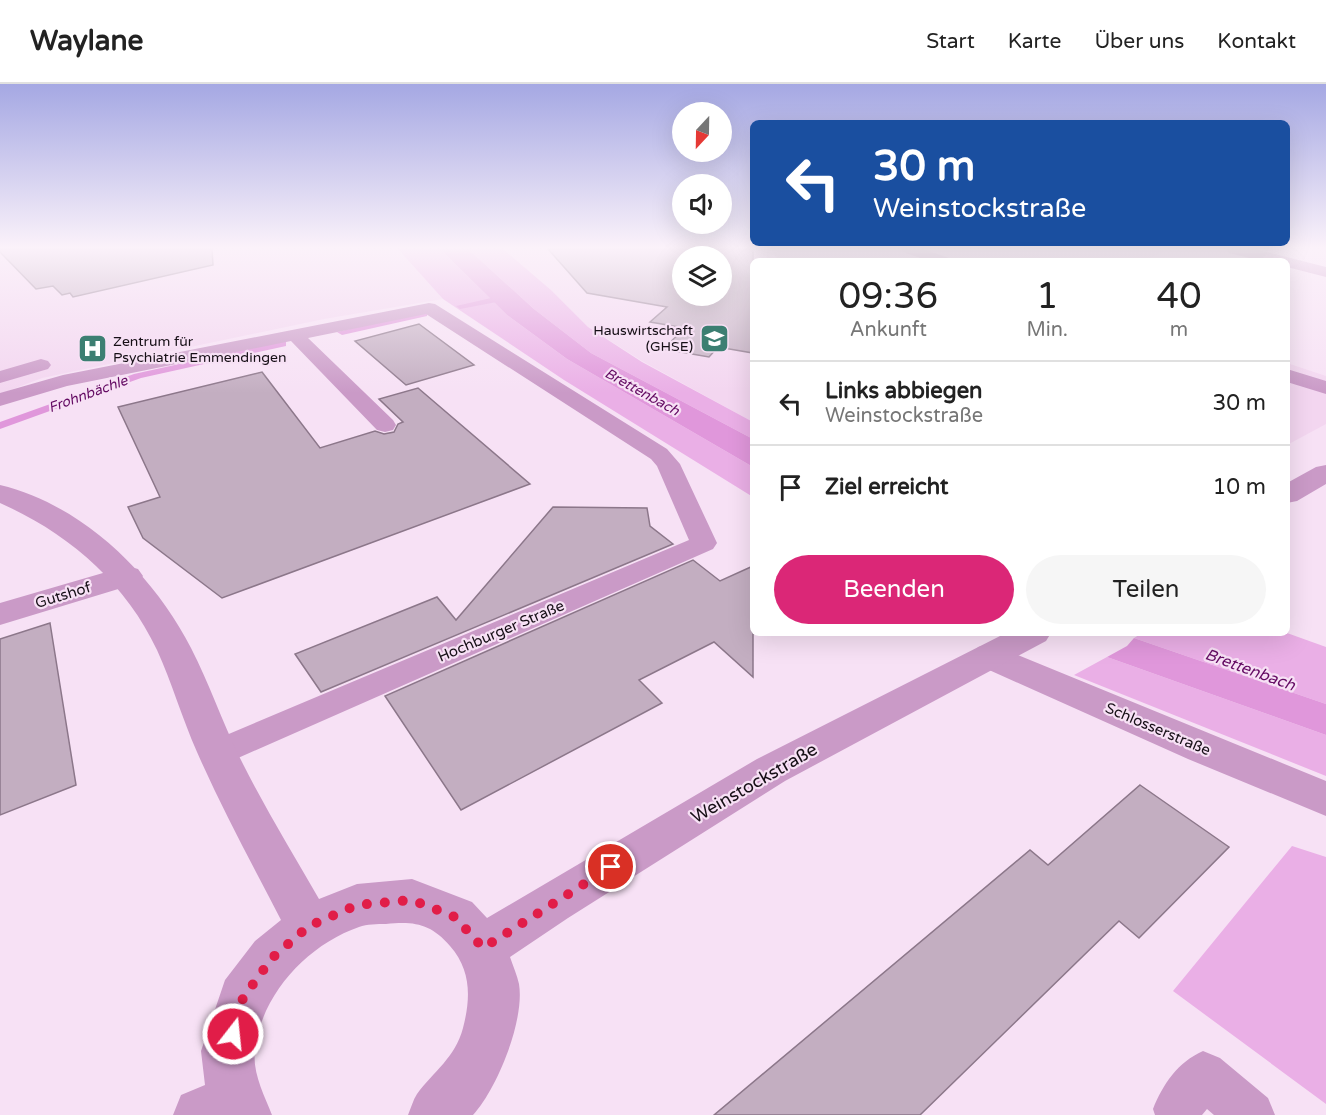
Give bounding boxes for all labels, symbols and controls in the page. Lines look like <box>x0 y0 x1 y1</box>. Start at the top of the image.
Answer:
text: Waylane <box>30 24 143 58</box>
text: Start <box>926 29 975 54</box>
text: Karte <box>1008 29 1061 54</box>
text: Über uns <box>1094 29 1184 54</box>
text: Kontakt <box>1217 29 1296 54</box>
north arrow <box>672 102 732 162</box>
map controls <box>672 102 732 306</box>
text: 30 m <box>873 141 975 192</box>
icon: left <box>774 144 852 222</box>
button: sound <box>672 174 732 234</box>
text: Weinstockstraße <box>873 192 1086 225</box>
button: layers <box>672 246 732 306</box>
text: 09:36 <box>838 275 938 318</box>
text: 1 <box>1036 275 1059 318</box>
text: 40 <box>1156 275 1202 318</box>
text: Ankunft <box>850 318 927 342</box>
text: Min. <box>1027 318 1068 342</box>
text: m <box>1170 318 1188 342</box>
place label: Hauswirtschaft (GHSE) <box>593 322 694 355</box>
school or university icon: Hauswirtschaft (GHSE) <box>698 322 730 354</box>
hospital icon: Zentrum für Psychiatrie Emmendingen <box>76 333 108 365</box>
place label: Zentrum für Psychiatrie Emmendingen <box>113 333 286 366</box>
water label: Brettenbach <box>602 365 683 420</box>
water label: Frohnbächle <box>46 371 131 416</box>
text: Links abbiegen <box>825 378 983 404</box>
icon: left <box>774 387 807 420</box>
text: 30 m <box>1212 390 1266 416</box>
text: Weinstockstraße <box>825 404 983 428</box>
icon: arrive <box>774 471 807 504</box>
text: Ziel erreicht <box>825 474 948 500</box>
text: 10 m <box>1212 474 1266 500</box>
button: Beenden <box>774 555 1014 624</box>
button: Teilen <box>1026 555 1266 624</box>
street label: Gutshof <box>33 578 93 612</box>
street label: Hochburger Straße <box>435 596 567 666</box>
water label: Brettenbach <box>1202 644 1299 696</box>
street label: Schlosserstraße <box>1103 699 1213 759</box>
street label: Weinstockstraße <box>687 738 821 828</box>
pin <box>585 841 636 892</box>
icon: arrive <box>594 850 627 883</box>
position arrow <box>201 1002 265 1066</box>

